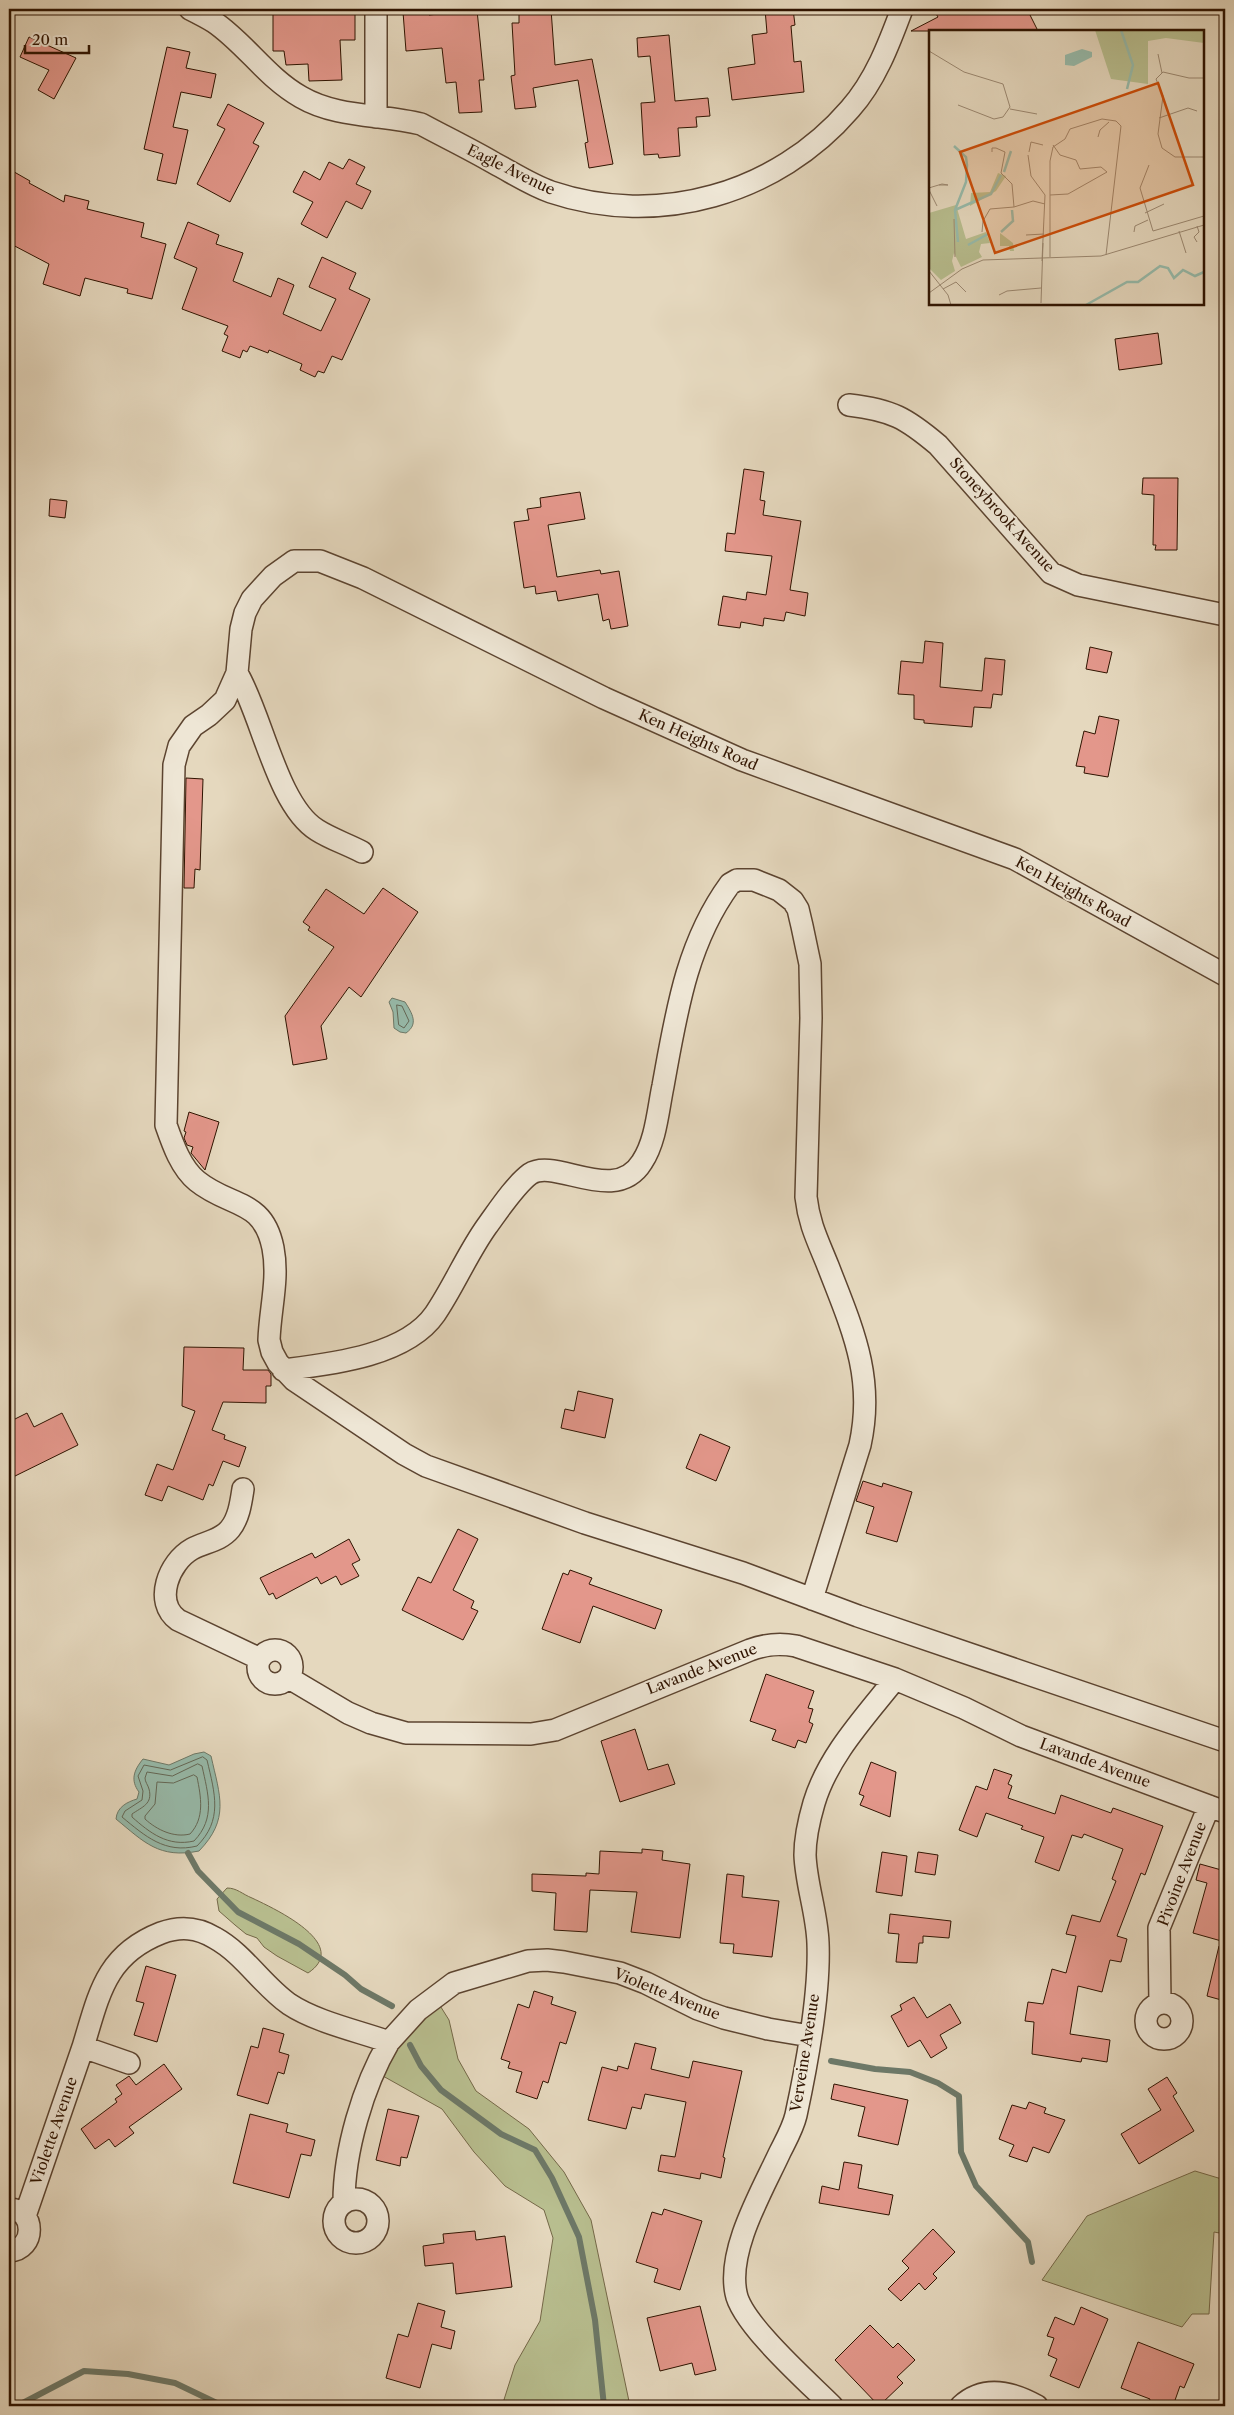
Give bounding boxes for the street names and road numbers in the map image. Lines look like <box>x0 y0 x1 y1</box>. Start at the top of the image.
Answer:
street label: Eagle Avenue <box>464 140 558 199</box>
street label: Stoneybrook Avenue <box>946 453 1059 576</box>
street label: Ken Heights Road <box>636 705 761 774</box>
street label: Ken Heights Road <box>1012 852 1134 931</box>
street label: Lavande Avenue <box>644 1639 760 1698</box>
street label: Lavande Avenue <box>1037 1734 1153 1791</box>
street label: Pivoine Avenue <box>1153 1819 1210 1929</box>
street label: Violette Avenue <box>610 1963 723 2024</box>
street label: Verveine Avenue <box>786 1992 823 2114</box>
street label: Violette Avenue <box>26 2074 81 2188</box>

